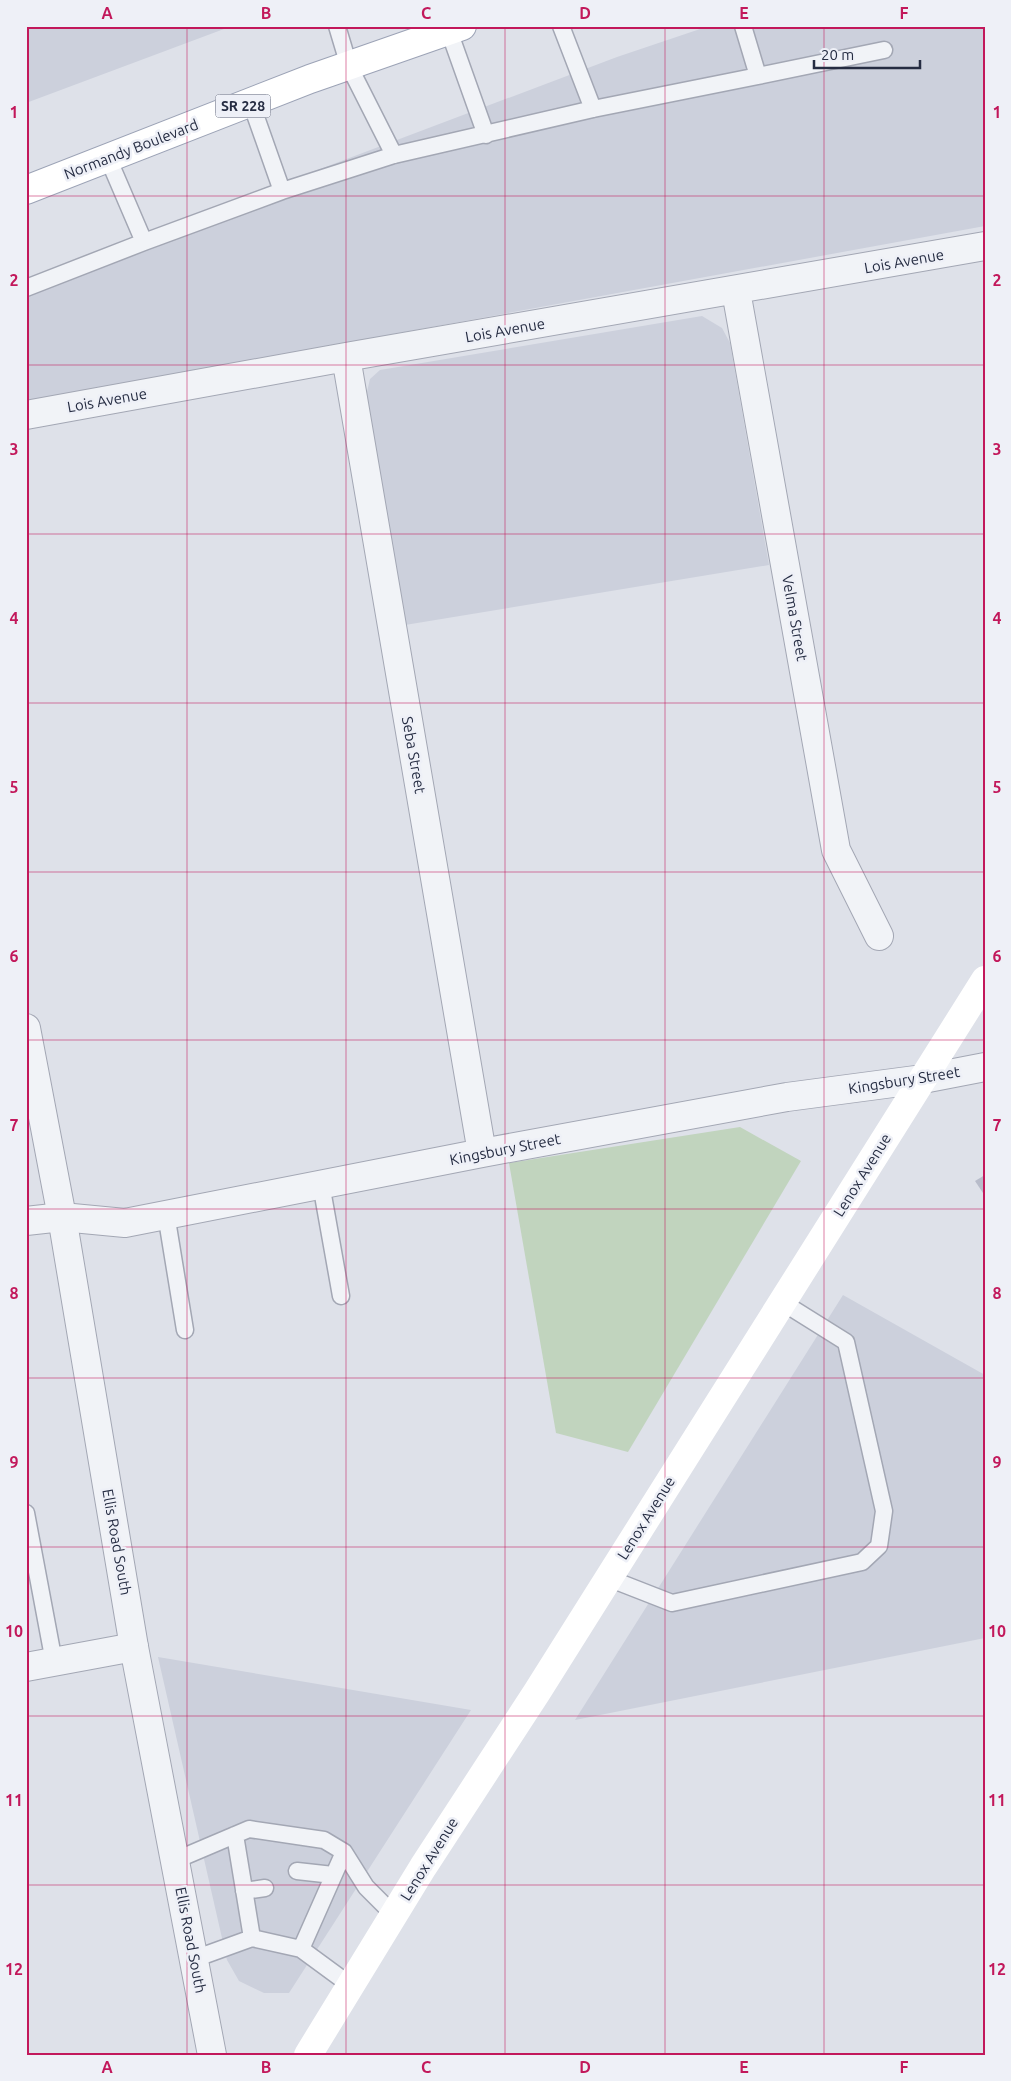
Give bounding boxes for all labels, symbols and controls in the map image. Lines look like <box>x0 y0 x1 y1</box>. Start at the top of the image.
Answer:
text: A <box>101 4 113 22</box>
text: B <box>261 4 271 22</box>
text: C <box>421 4 431 22</box>
text: D <box>579 4 591 22</box>
text: E <box>739 4 749 22</box>
text: F <box>900 4 909 22</box>
scale bar <box>814 38 920 70</box>
text: 20 m <box>821 46 854 63</box>
road number: SR 228 <box>216 94 270 118</box>
text: 1 <box>9 103 19 121</box>
text: 1 <box>992 103 1002 121</box>
street label: Normandy Boulevard <box>61 116 201 182</box>
street label: Lois Avenue <box>863 246 945 276</box>
text: 2 <box>9 271 19 289</box>
text: 2 <box>992 271 1002 289</box>
street label: Lois Avenue <box>464 315 546 345</box>
street label: Lois Avenue <box>66 385 148 415</box>
text: 3 <box>9 440 19 458</box>
text: 3 <box>992 440 1002 458</box>
street label: Velma Street <box>779 574 811 662</box>
text: 4 <box>9 609 19 627</box>
text: 4 <box>992 609 1002 627</box>
street label: Seba Street <box>399 715 429 795</box>
text: 5 <box>9 778 19 796</box>
text: 5 <box>992 778 1002 796</box>
text: 6 <box>9 947 19 965</box>
text: 6 <box>992 947 1002 965</box>
street label: Kingsbury Street <box>847 1063 961 1097</box>
text: 7 <box>9 1116 19 1134</box>
text: 7 <box>992 1116 1002 1134</box>
street label: Kingsbury Street <box>448 1130 562 1168</box>
street label: Lenox Avenue <box>830 1130 894 1220</box>
text: 8 <box>9 1284 19 1302</box>
text: 8 <box>992 1284 1002 1302</box>
text: 9 <box>9 1453 19 1471</box>
text: 9 <box>992 1453 1002 1471</box>
street label: Lenox Avenue <box>614 1473 678 1563</box>
street label: Ellis Road South <box>99 1488 135 1596</box>
text: 10 <box>5 1622 23 1640</box>
text: 10 <box>988 1622 1006 1640</box>
text: 11 <box>5 1791 23 1809</box>
text: 11 <box>988 1791 1006 1809</box>
street label: Lenox Avenue <box>397 1814 461 1904</box>
street label: Ellis Road South <box>172 1886 210 1994</box>
text: 12 <box>5 1960 23 1978</box>
text: 12 <box>988 1960 1006 1978</box>
text: A <box>101 2058 113 2076</box>
text: B <box>261 2058 271 2076</box>
text: C <box>421 2058 431 2076</box>
text: D <box>579 2058 591 2076</box>
text: E <box>739 2058 749 2076</box>
text: F <box>900 2058 909 2076</box>

